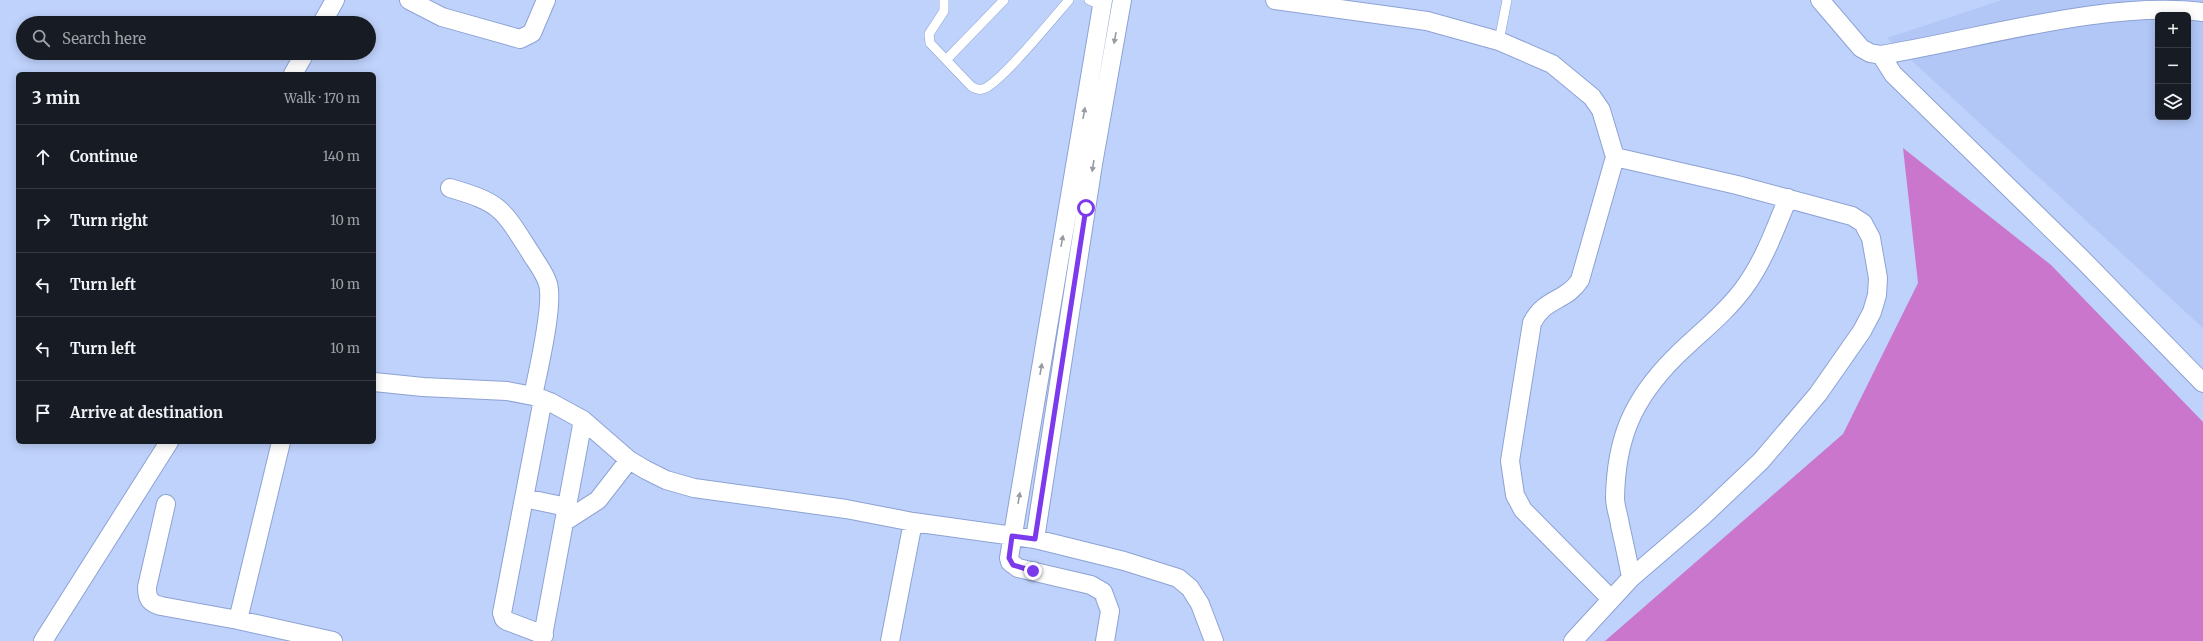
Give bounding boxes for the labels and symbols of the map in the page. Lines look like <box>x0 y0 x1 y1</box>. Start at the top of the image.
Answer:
one-way arrow <box>1112 32 1118 45</box>
one-way arrow <box>1081 107 1087 119</box>
one-way arrow <box>1090 160 1096 173</box>
route start <box>1077 199 1095 217</box>
one-way arrow <box>1060 235 1066 247</box>
one-way arrow <box>1038 363 1044 376</box>
one-way arrow <box>1016 492 1022 504</box>
route end <box>1024 562 1042 580</box>

